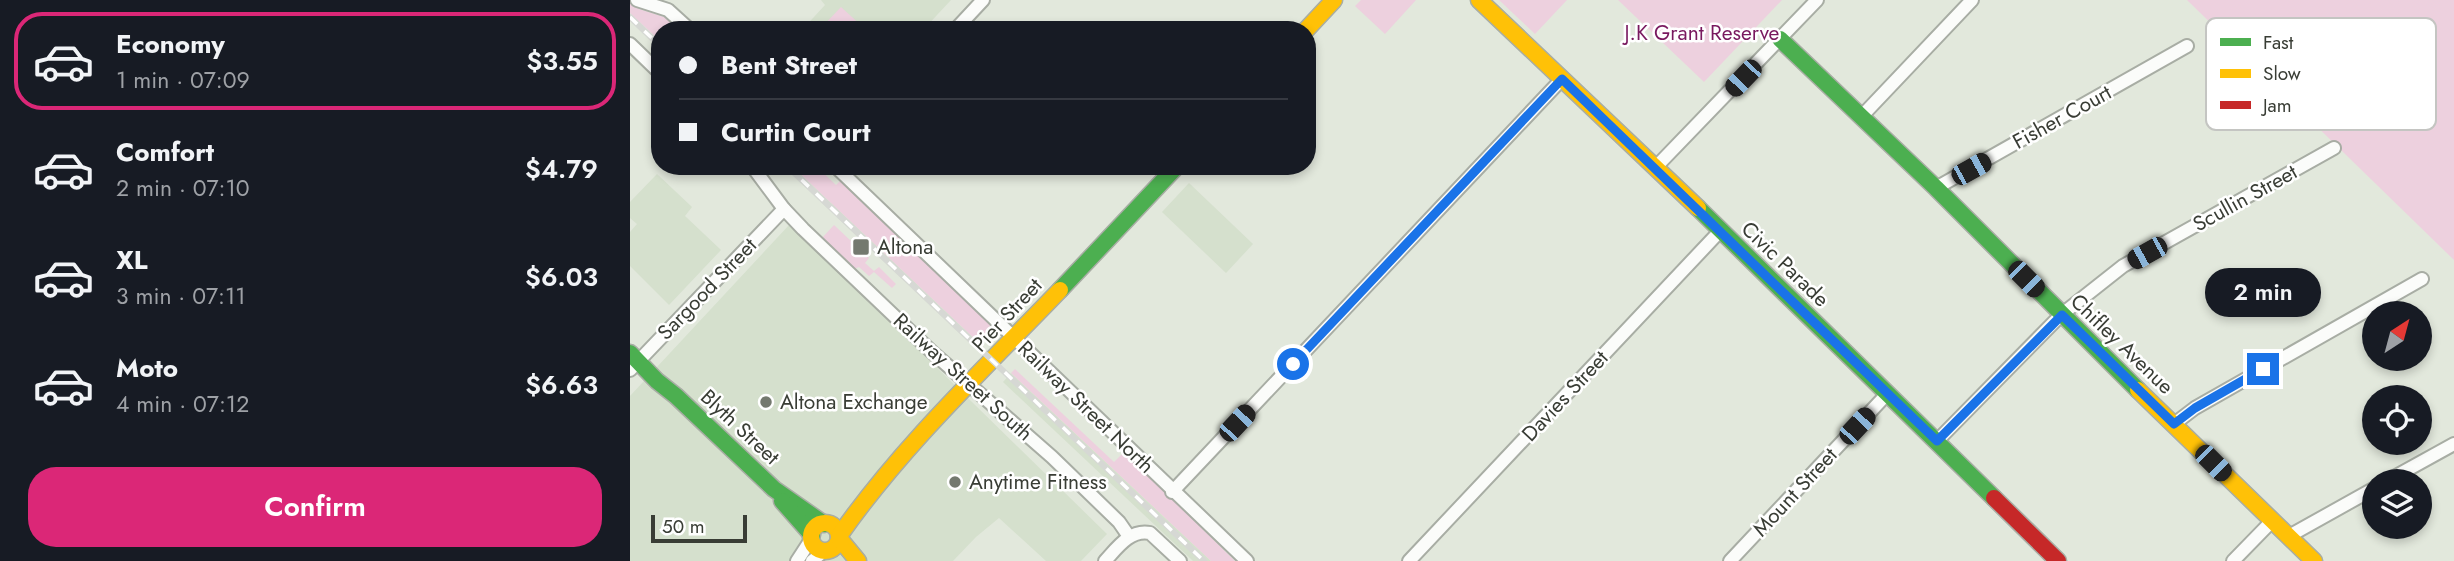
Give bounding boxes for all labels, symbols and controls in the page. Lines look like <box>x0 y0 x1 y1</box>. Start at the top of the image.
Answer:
park label: J.K Grant Reserve <box>1622 18 1780 48</box>
legend <box>2206 18 2436 130</box>
text: Economy <box>116 25 225 63</box>
text: Fast <box>2263 29 2294 56</box>
icon: car <box>32 30 95 93</box>
text: $3.55 <box>527 42 598 80</box>
text: Bent Street <box>721 46 857 84</box>
car <box>1721 56 1766 100</box>
text: Slow <box>2263 60 2301 87</box>
text: 1 min · 07:09 <box>116 63 250 97</box>
street label: Fisher Court <box>2007 77 2117 157</box>
text: Jam <box>2260 92 2292 119</box>
text: Curtin Court <box>721 113 871 151</box>
text: Comfort <box>116 133 214 171</box>
icon: car <box>32 138 95 201</box>
text: $4.79 <box>525 150 598 188</box>
car <box>1948 150 1995 188</box>
street label: Scullin Street <box>2187 157 2303 239</box>
text: 2 min · 07:10 <box>116 171 250 205</box>
street label: Civic Parade <box>1734 214 1836 314</box>
street label: Sargood Street <box>650 231 764 347</box>
place label: Altona <box>877 232 933 262</box>
car <box>2124 234 2171 272</box>
marker: Altona <box>851 237 871 257</box>
text: XL <box>116 241 148 279</box>
icon: car <box>32 246 95 309</box>
car <box>2004 257 2049 301</box>
text: $6.03 <box>525 258 598 296</box>
callout: 2 min <box>2205 268 2321 316</box>
street label: Pier Street <box>965 271 1049 359</box>
text: 2 min <box>2233 275 2293 309</box>
text: 3 min · 07:11 <box>116 279 246 313</box>
street label: Chifley Avenue <box>2064 287 2180 401</box>
north arrow <box>2362 301 2432 371</box>
map controls <box>2362 301 2432 539</box>
street label: Railway Street South <box>887 306 1039 448</box>
street label: Railway Street North <box>1011 334 1161 480</box>
street label: Davies Street <box>1515 344 1615 448</box>
route start <box>1277 348 1309 380</box>
text: Moto <box>116 349 178 387</box>
route end <box>2247 353 2279 385</box>
icon: car <box>32 354 95 417</box>
text: $6.63 <box>525 366 598 404</box>
street label: Blyth Street <box>694 383 786 471</box>
button: locate <box>2362 385 2432 455</box>
text: 4 min · 07:12 <box>116 387 249 421</box>
place label: Altona Exchange <box>780 387 928 417</box>
marker: Altona Exchange <box>758 394 774 410</box>
car <box>1215 400 1260 446</box>
car <box>1835 403 1880 449</box>
street label: Mount Street <box>1746 441 1844 543</box>
car <box>2191 441 2236 485</box>
button: Confirm <box>28 467 602 547</box>
place label: Anytime Fitness <box>969 467 1107 497</box>
button: layers <box>2362 469 2432 539</box>
marker: Anytime Fitness <box>947 474 963 490</box>
scale bar <box>651 512 747 544</box>
text: 50 m <box>662 513 705 540</box>

